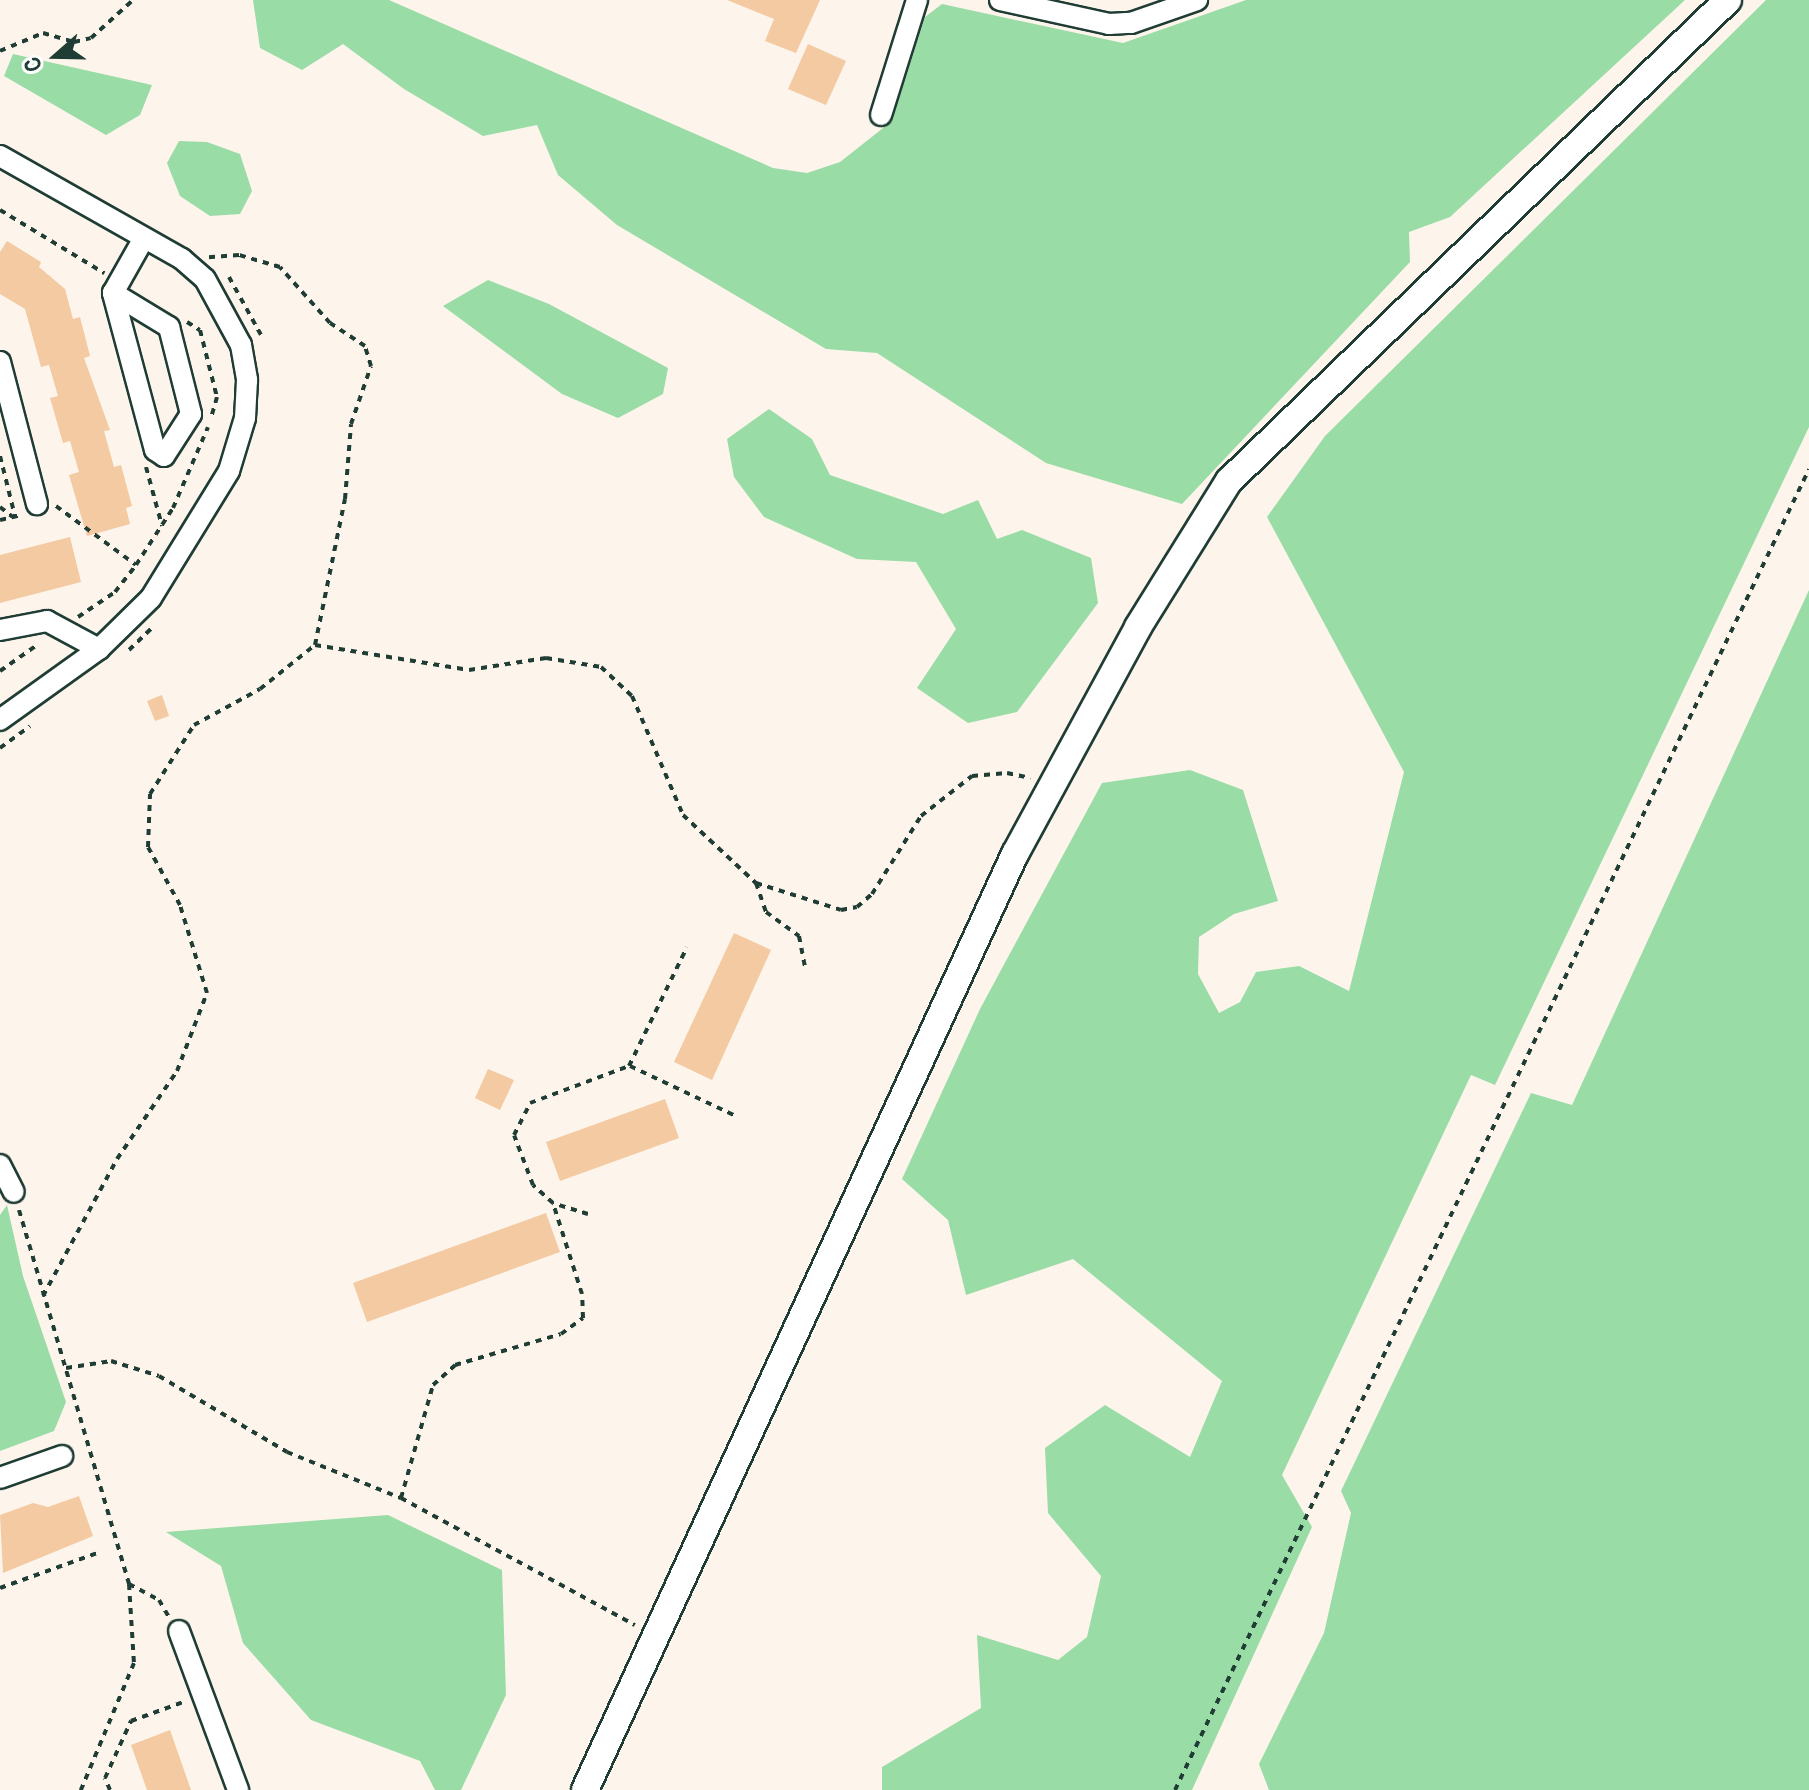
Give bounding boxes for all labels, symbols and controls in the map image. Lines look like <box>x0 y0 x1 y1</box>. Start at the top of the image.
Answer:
north arrow <box>16 16 96 96</box>
text: С <box>18 53 49 75</box>

